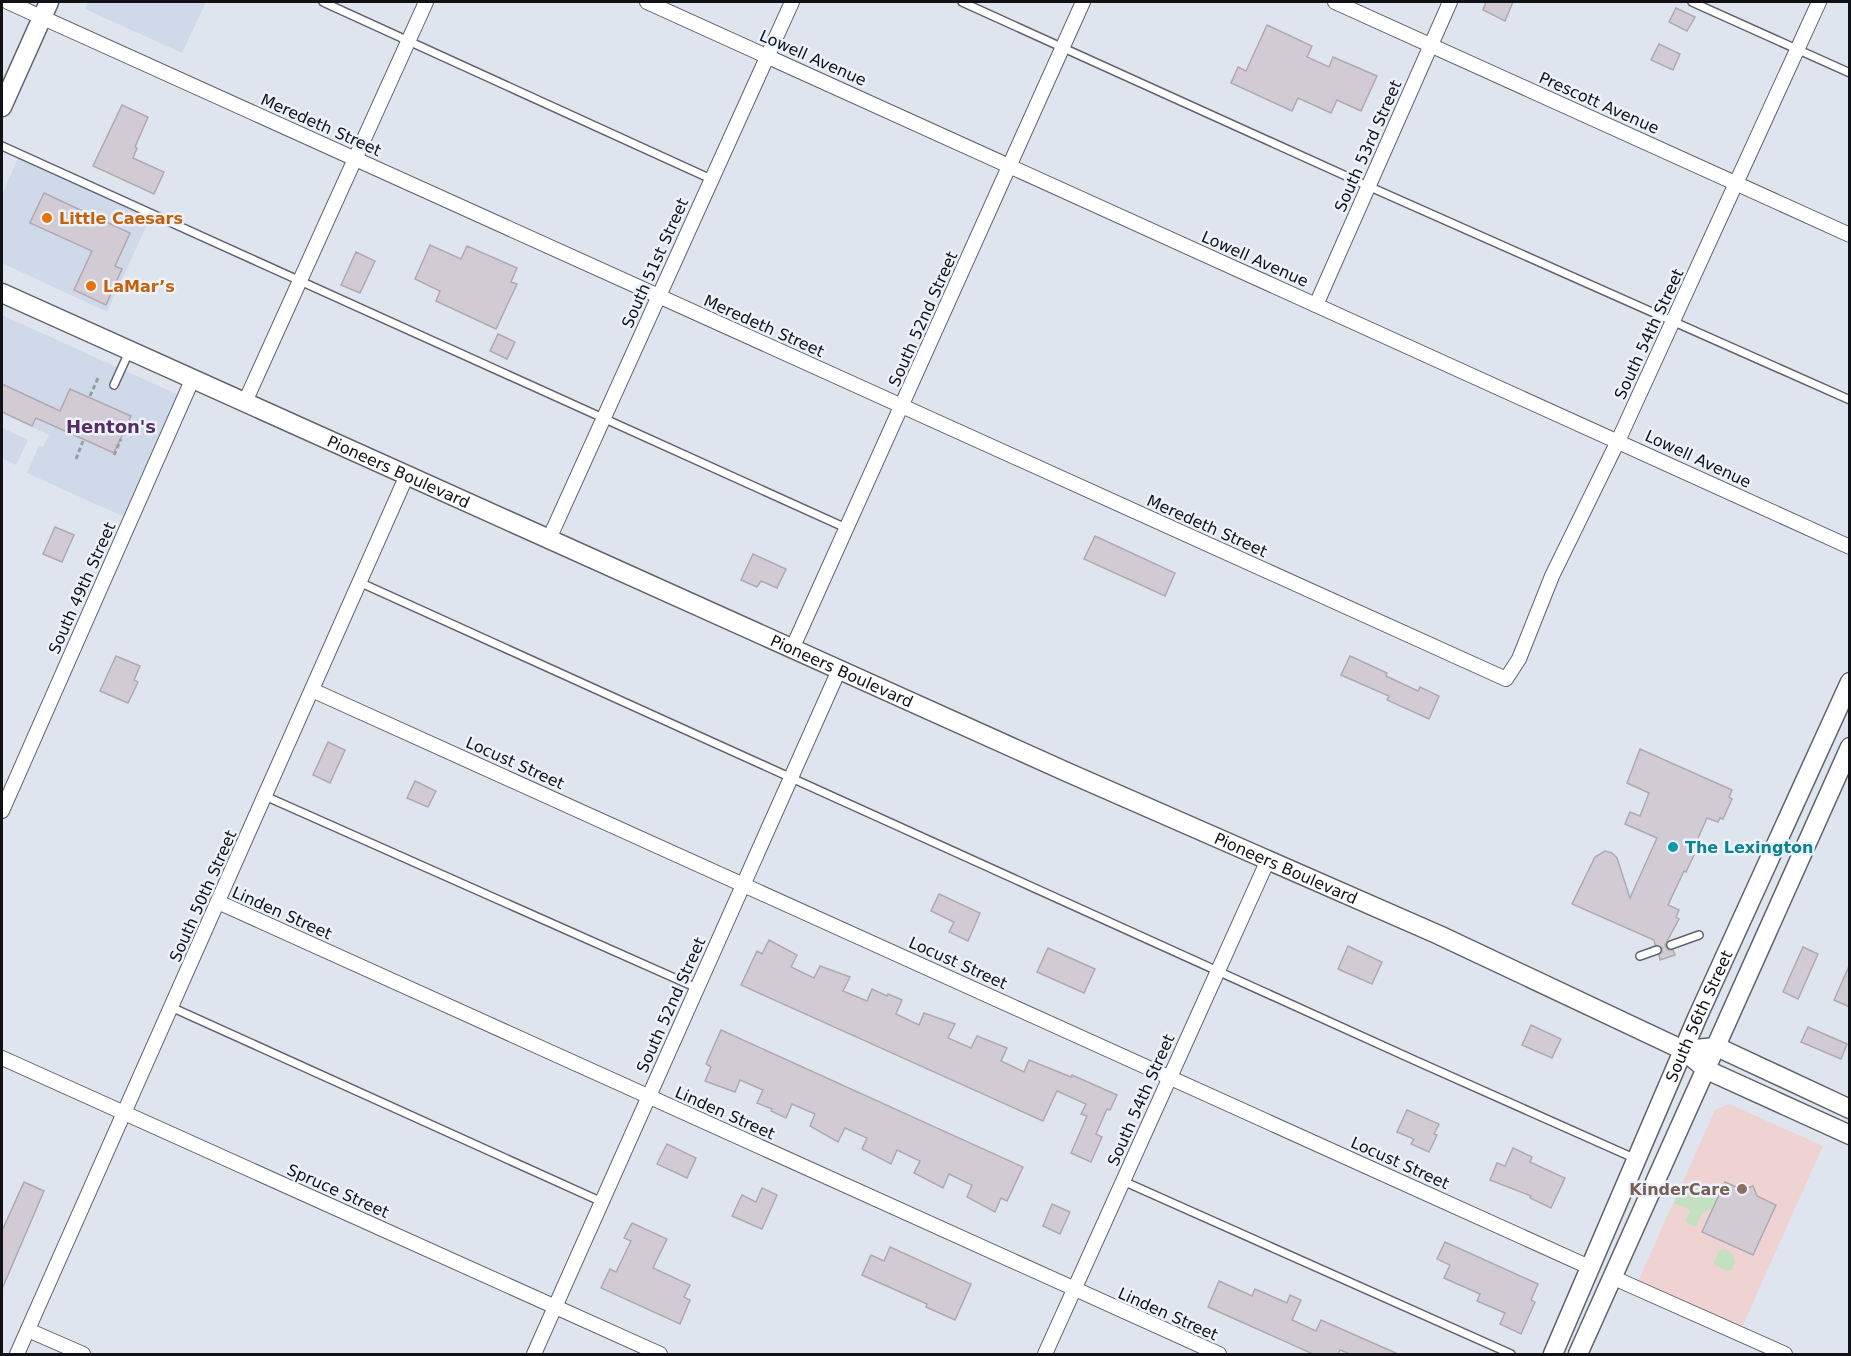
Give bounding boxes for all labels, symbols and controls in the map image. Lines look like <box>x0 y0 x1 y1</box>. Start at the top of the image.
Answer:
street label: Lowell Avenue <box>757 26 869 90</box>
street label: Prescott Avenue <box>1536 68 1662 138</box>
street label: South 53rd Street <box>1330 77 1406 215</box>
street label: Meredeth Street <box>258 90 384 160</box>
street label: South 51st Street <box>618 195 692 331</box>
place label: Little Caesars <box>59 209 183 228</box>
marker: Little Caesars <box>40 211 54 225</box>
street label: Lowell Avenue <box>1199 227 1311 291</box>
street label: South 52nd Street <box>885 248 961 390</box>
street label: South 54th Street <box>1610 266 1688 402</box>
place label: LaMar’s <box>103 277 175 296</box>
marker: LaMar’s <box>84 279 98 293</box>
street label: Meredeth Street <box>701 291 827 361</box>
district label: Henton's <box>66 416 156 437</box>
street label: Lowell Avenue <box>1642 426 1754 492</box>
street label: Pioneers Boulevard <box>324 431 473 512</box>
street label: Meredeth Street <box>1144 491 1270 561</box>
street label: South 49th Street <box>44 519 120 657</box>
street label: Pioneers Boulevard <box>768 631 916 711</box>
street label: Locust Street <box>463 733 567 793</box>
street label: South 50th Street <box>165 827 241 965</box>
street label: Pioneers Boulevard <box>1212 828 1361 908</box>
place label: The Lexington <box>1685 838 1813 857</box>
marker: The Lexington <box>1666 840 1680 854</box>
street label: Linden Street <box>229 882 335 944</box>
street label: Locust Street <box>906 933 1010 993</box>
street label: South 52nd Street <box>633 934 709 1076</box>
street label: South 56th Street <box>1661 947 1736 1085</box>
street label: South 54th Street <box>1103 1031 1179 1169</box>
street label: Linden Street <box>672 1082 778 1144</box>
street label: Locust Street <box>1348 1133 1452 1193</box>
street label: Spruce Street <box>284 1160 392 1222</box>
place label: KinderCare <box>1629 1180 1730 1199</box>
marker: KinderCare <box>1735 1182 1749 1196</box>
street label: Linden Street <box>1115 1283 1221 1345</box>

